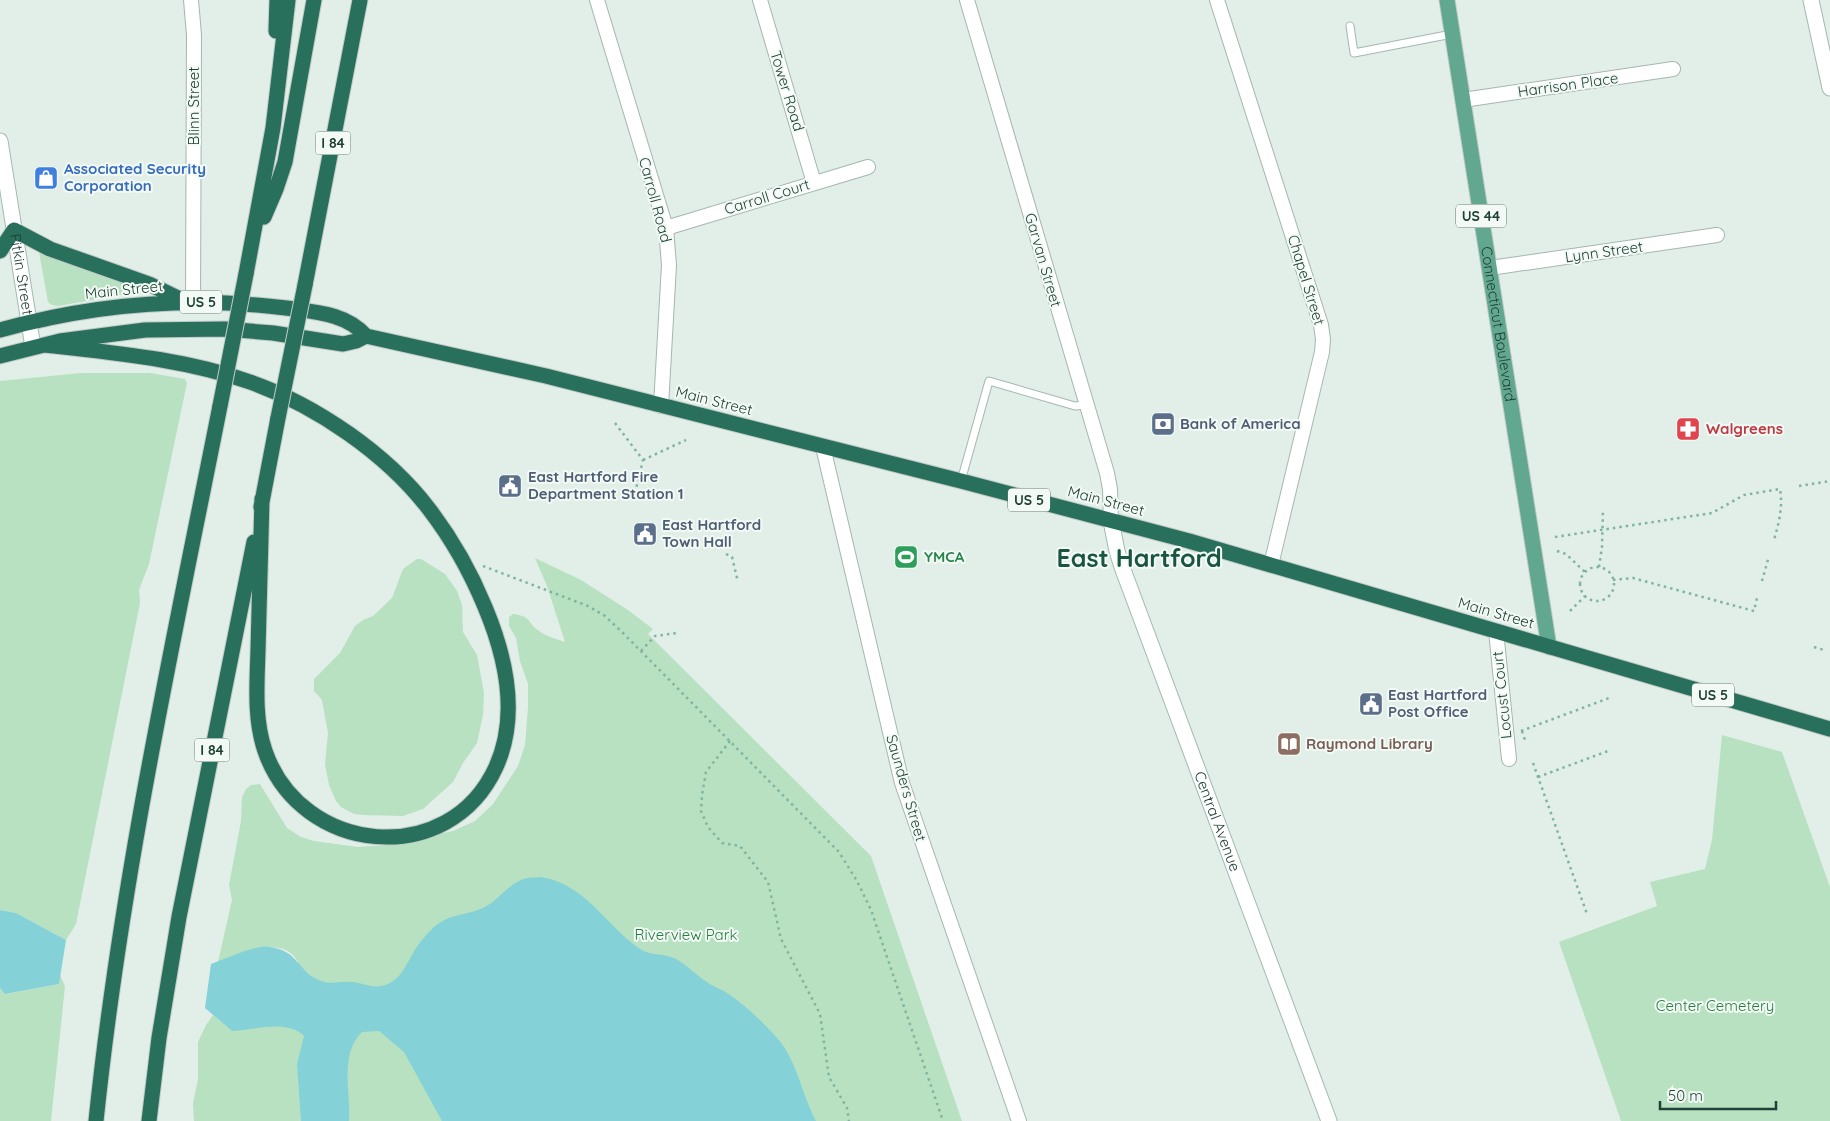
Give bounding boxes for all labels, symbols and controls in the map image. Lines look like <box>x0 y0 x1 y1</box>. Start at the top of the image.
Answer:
street label: Tower Road <box>766 48 809 133</box>
street label: Blinn Street <box>184 67 203 145</box>
street label: Harrison Place <box>1516 68 1619 101</box>
road number: I 84 <box>316 132 350 154</box>
street label: Carroll Road <box>635 155 676 245</box>
place label: Associated Security Corporation <box>64 159 206 195</box>
shop icon: Associated Security Corporation <box>33 165 59 191</box>
street label: Carroll Court <box>722 175 812 219</box>
road number: US 44 <box>1456 205 1506 228</box>
street label: Garvan Street <box>1021 211 1066 309</box>
street label: Pitkin Street <box>6 232 38 316</box>
street label: Chapel Street <box>1284 232 1329 327</box>
street label: Lynn Street <box>1564 237 1644 266</box>
street label: Connecticut Boulevard <box>1477 245 1520 403</box>
street label: Main Street <box>84 276 164 303</box>
road number: US 5 <box>180 290 222 314</box>
street label: Main Street <box>674 382 754 419</box>
bank icon: Bank of America <box>1150 411 1176 437</box>
place label: Bank of America <box>1180 414 1301 433</box>
pharmacy icon: Walgreens <box>1675 416 1701 442</box>
place label: Walgreens <box>1706 419 1783 438</box>
place label: East Hartford Fire Department Station 1 <box>528 467 684 503</box>
public building icon: East Hartford Fire Department Station 1 <box>497 473 523 499</box>
street label: Main Street <box>1066 481 1146 520</box>
road number: US 5 <box>1008 488 1050 512</box>
place label: East Hartford Town Hall <box>662 515 761 551</box>
public building icon: East Hartford Town Hall <box>632 521 658 547</box>
district label: East Hartford <box>1056 542 1222 573</box>
sports icon: YMCA <box>893 544 919 570</box>
place label: YMCA <box>924 547 965 566</box>
street label: Main Street <box>1456 593 1536 632</box>
street label: Locust Court <box>1487 650 1516 740</box>
road number: US 5 <box>1692 684 1734 706</box>
place label: East Hartford Post Office <box>1388 685 1487 721</box>
public building icon: East Hartford Post Office <box>1358 691 1384 717</box>
library icon: Raymond Library <box>1276 731 1302 757</box>
street label: Saunders Street <box>882 732 931 843</box>
place label: Raymond Library <box>1306 734 1433 753</box>
road number: I 84 <box>194 738 230 762</box>
street label: Central Avenue <box>1190 768 1245 874</box>
park label: Riverview Park <box>635 925 737 944</box>
park label: Center Cemetery <box>1656 996 1774 1015</box>
scale bar <box>1660 1078 1776 1110</box>
text: 50 m <box>1668 1086 1703 1105</box>

